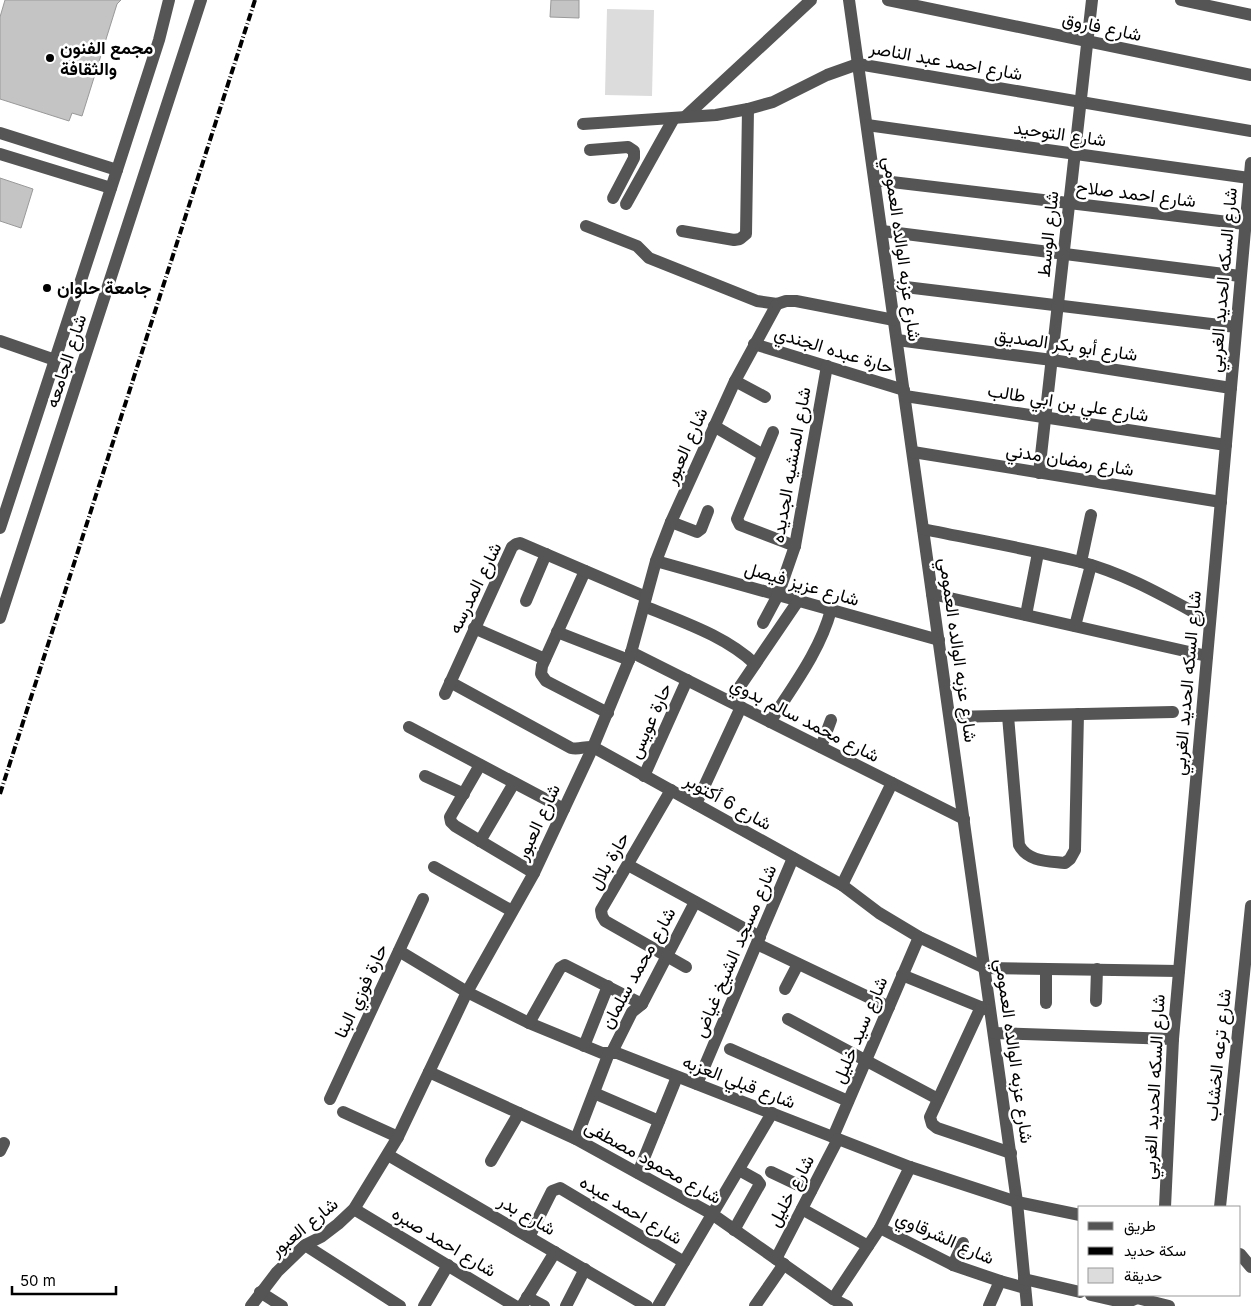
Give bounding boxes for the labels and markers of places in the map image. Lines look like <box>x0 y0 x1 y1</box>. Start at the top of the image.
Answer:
place label: مجمع الفنون والثقافة <box>60 37 154 80</box>
marker: مجمع الفنون والثقافة <box>44 52 56 64</box>
place label: جامعة حلوان <box>57 277 151 299</box>
marker: جامعة حلوان <box>41 282 53 294</box>

